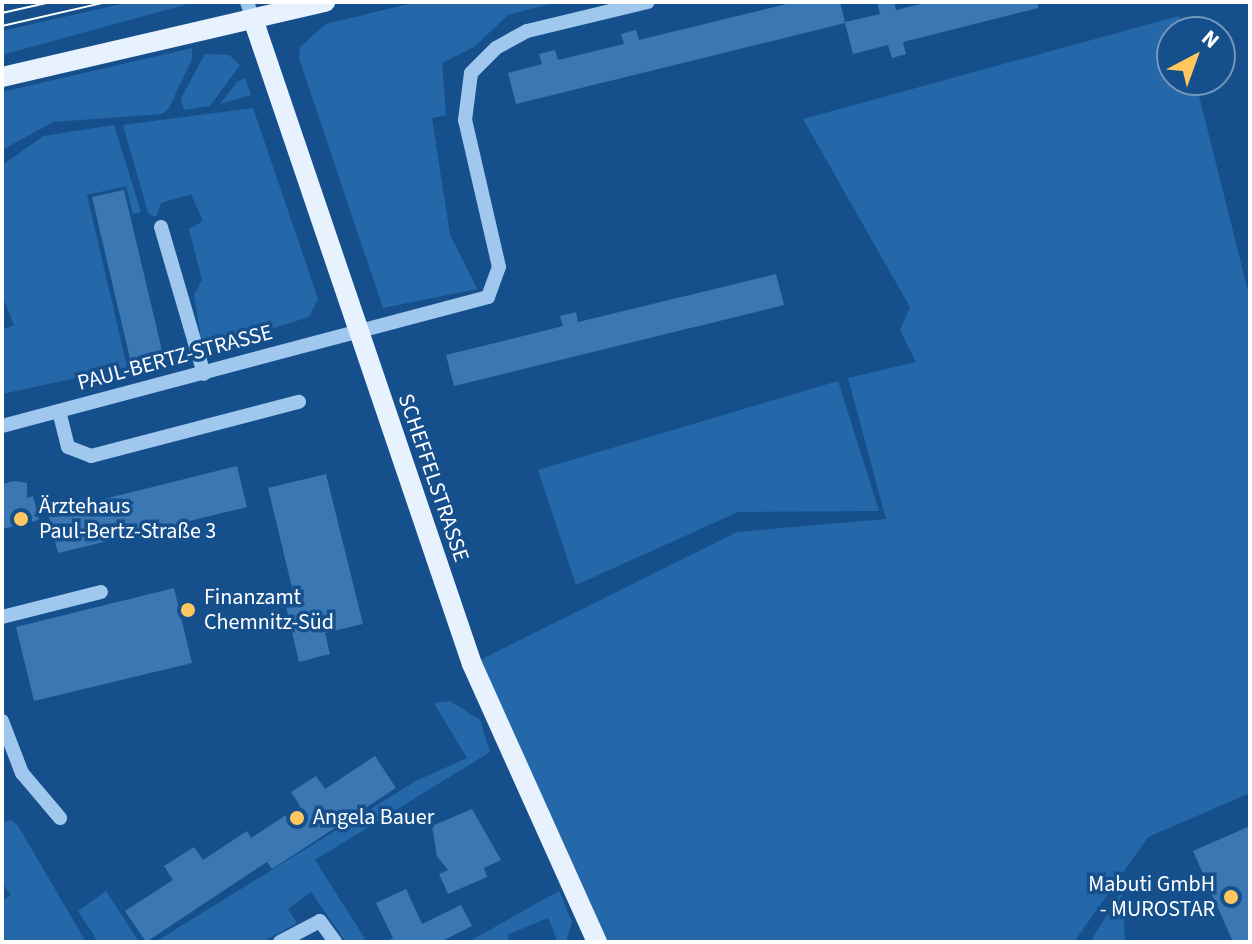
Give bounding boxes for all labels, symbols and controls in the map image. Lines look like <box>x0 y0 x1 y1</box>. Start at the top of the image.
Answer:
north arrow <box>1156 16 1236 96</box>
text: N <box>1194 23 1226 56</box>
street label: PAUL-BERTZ-STRASSE <box>75 319 275 397</box>
street label: SCHEFFELSTRASSE <box>392 390 474 566</box>
place label: Ärztehaus Paul-Bertz-Straße 3 <box>39 493 216 544</box>
marker: Ärztehaus Paul-Bertz-Straße 3 <box>10 508 32 530</box>
place label: Finanzamt Chemnitz-Süd <box>204 584 334 636</box>
marker: Finanzamt Chemnitz-Süd <box>179 601 197 619</box>
place label: Angela Bauer <box>313 805 434 831</box>
marker: Angela Bauer <box>288 809 306 827</box>
place label: Mabuti GmbH - MUROSTAR <box>1088 871 1215 922</box>
marker: Mabuti GmbH - MUROSTAR <box>1222 888 1240 906</box>

